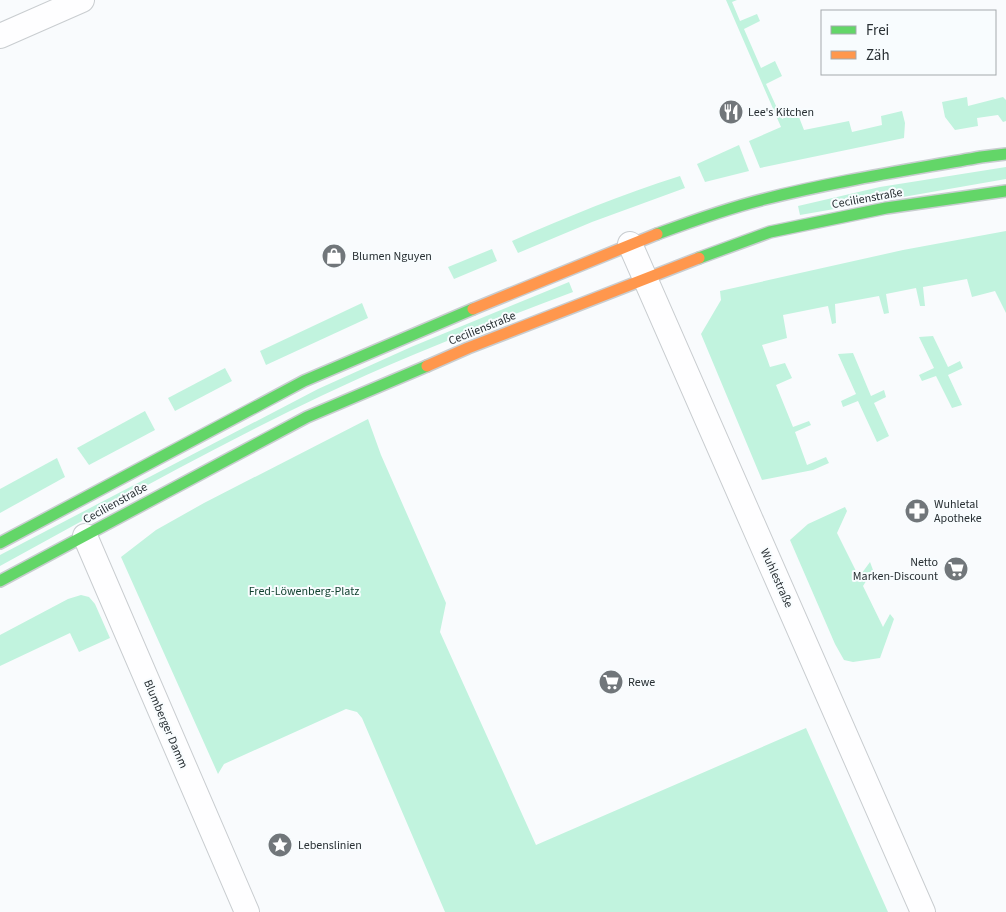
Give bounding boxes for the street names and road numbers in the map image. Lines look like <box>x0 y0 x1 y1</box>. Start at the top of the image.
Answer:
street label: Cecilienstraße <box>830 184 904 213</box>
street label: Cecilienstraße <box>446 307 519 350</box>
street label: Cecilienstraße <box>80 479 151 528</box>
street label: Wuhlestraße <box>756 546 797 611</box>
street label: Blumberger Damm <box>139 677 192 771</box>

